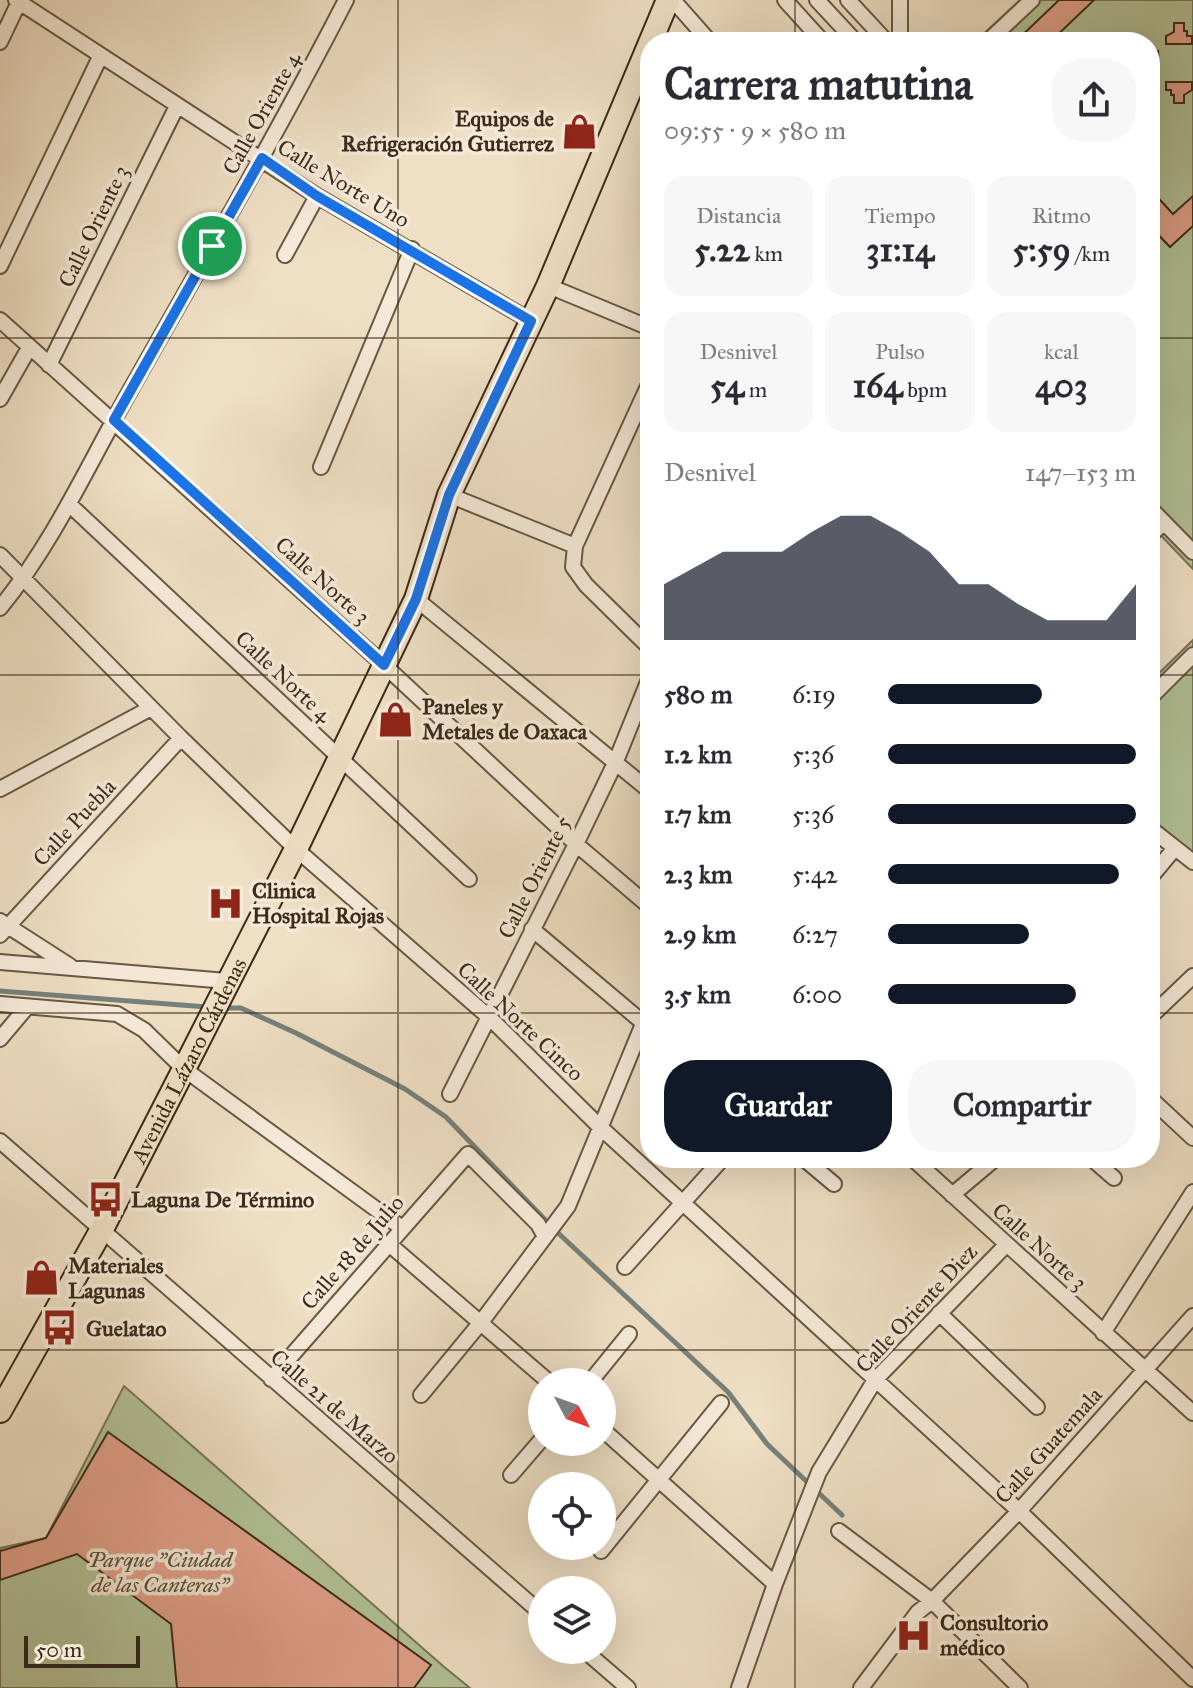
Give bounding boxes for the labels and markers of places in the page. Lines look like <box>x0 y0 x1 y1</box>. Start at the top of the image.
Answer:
place label: Equipos de Refrigeración Gutierrez <box>341 105 555 157</box>
shop icon: Equipos de Refrigeración Gutierrez <box>561 112 599 150</box>
pin <box>178 212 246 280</box>
place label: Paneles y Metales de Oaxaca <box>422 693 588 745</box>
shop icon: Paneles y Metales de Oaxaca <box>377 700 415 738</box>
place label: Clinica Hospital Rojas <box>252 877 384 929</box>
hospital icon: Clinica Hospital Rojas <box>207 884 245 922</box>
bus stop icon: Laguna De Término <box>86 1180 124 1218</box>
place label: Laguna De Término <box>131 1186 314 1213</box>
place label: Materiales Lagunas <box>68 1252 164 1304</box>
shop icon: Materiales Lagunas <box>23 1259 61 1297</box>
bus stop icon: Guelatao <box>41 1309 79 1347</box>
place label: Guelatao <box>86 1315 167 1342</box>
place label: Consultorio médico <box>939 1609 1048 1661</box>
hospital icon: Consultorio médico <box>895 1616 933 1654</box>

